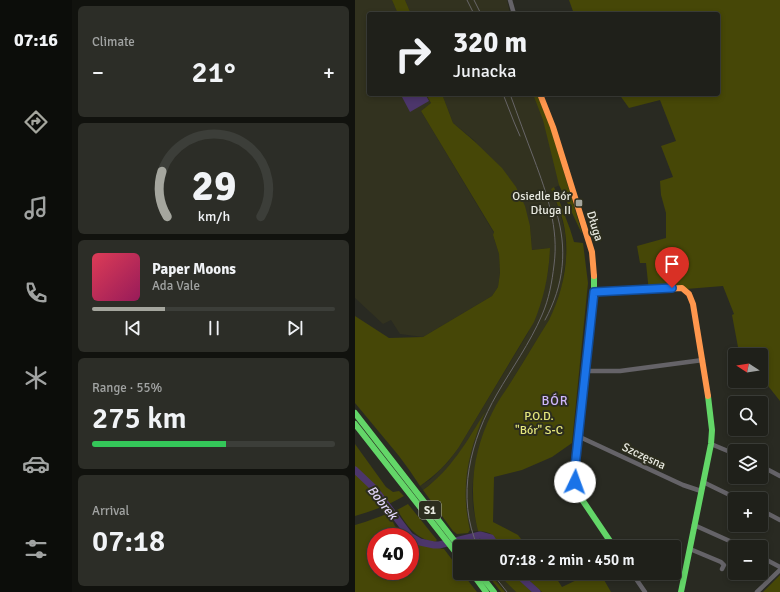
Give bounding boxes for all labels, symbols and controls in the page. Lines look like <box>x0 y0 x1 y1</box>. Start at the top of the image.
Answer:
text: 320 m <box>453 26 527 60</box>
icon: right <box>387 28 439 80</box>
text: 07:16 <box>14 29 58 51</box>
text: Climate <box>92 34 135 50</box>
text: 21° <box>192 54 235 91</box>
text: − <box>92 59 104 86</box>
text: + <box>323 59 335 86</box>
text: Junacka <box>453 60 516 82</box>
icon: directions <box>22 108 50 136</box>
text: 29 <box>191 161 236 212</box>
place label: Osiedle Bór Długa II <box>512 189 572 218</box>
icon: music <box>22 194 50 222</box>
marker: Osiedle Bór Długa II <box>574 198 584 208</box>
text: km/h <box>197 207 230 224</box>
street label: Długa <box>583 209 606 243</box>
pin <box>655 247 689 288</box>
icon: arrive <box>661 253 683 275</box>
text: Paper Moons <box>152 260 236 278</box>
text: Ada Vale <box>152 278 200 294</box>
icon: phone <box>22 279 50 307</box>
icon: previous <box>122 317 144 339</box>
icon: pause <box>203 317 225 339</box>
icon: next <box>284 317 306 339</box>
north arrow <box>728 348 768 388</box>
map controls <box>728 348 768 580</box>
icon: climate <box>22 364 50 392</box>
text: Range · 55% <box>92 380 162 396</box>
district label: BÓR <box>541 393 569 409</box>
button: search <box>728 396 768 436</box>
text: 275 km <box>92 400 187 437</box>
park label: P.O.D. "Bór" S-C <box>515 409 563 438</box>
street label: Szczęsna <box>620 440 668 473</box>
button: layers <box>728 444 768 484</box>
icon: car <box>22 450 50 478</box>
position arrow <box>554 461 596 503</box>
water label: Bobrek <box>364 482 402 524</box>
button: + <box>728 492 768 532</box>
road number: S1 <box>419 501 441 519</box>
text: Arrival <box>92 503 129 519</box>
text: 07:18 <box>92 523 165 560</box>
speed limit sign: 40 <box>367 528 419 580</box>
icon: filters <box>22 535 50 563</box>
button: − <box>728 540 768 580</box>
text: 07:18 · 2 min · 450 m <box>500 551 634 569</box>

